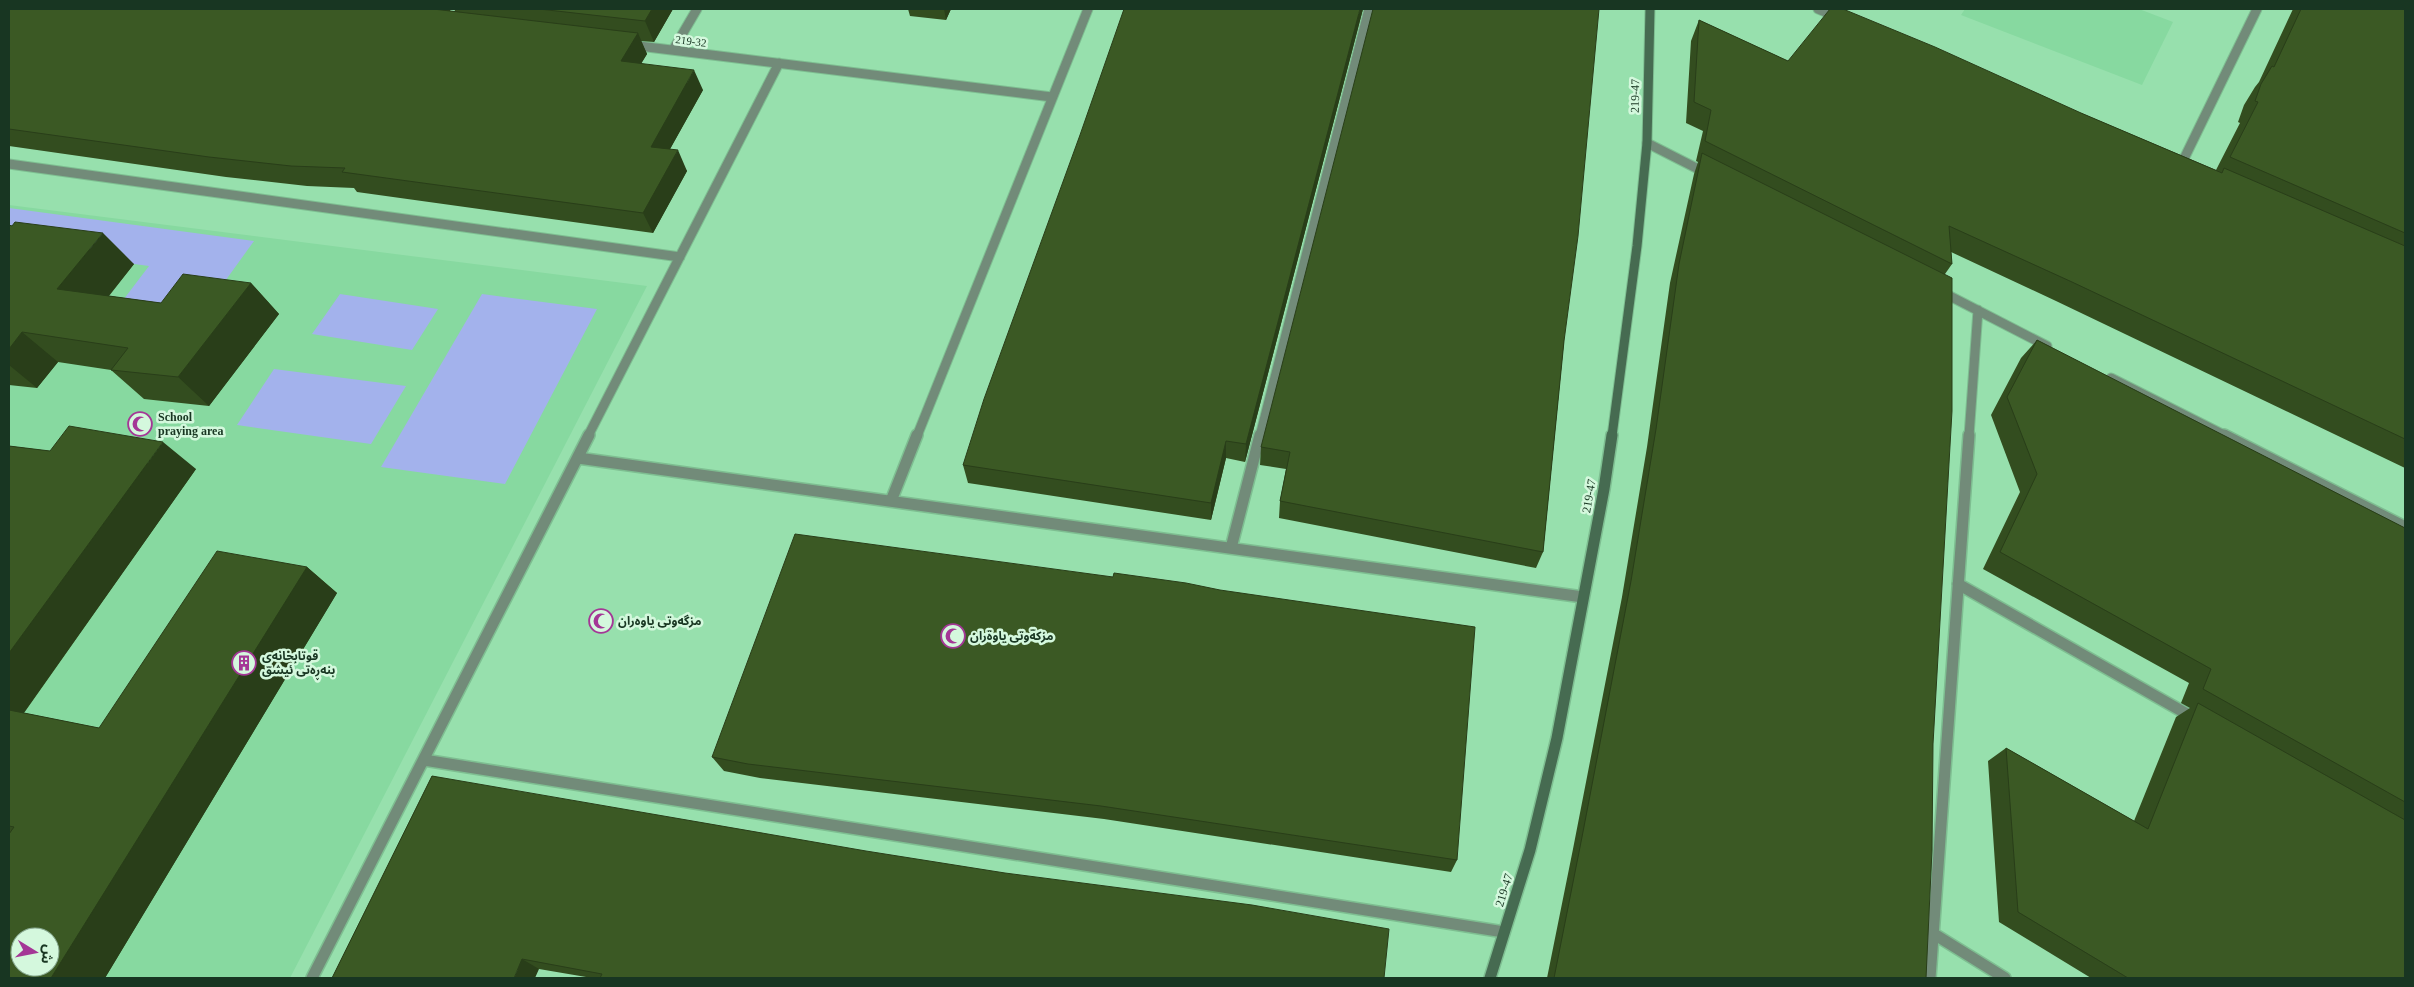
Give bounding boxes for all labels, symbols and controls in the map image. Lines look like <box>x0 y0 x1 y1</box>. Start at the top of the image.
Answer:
street label: 219-32 <box>675 33 707 49</box>
street label: 219-47 <box>1628 79 1642 113</box>
place label: School praying area <box>158 410 223 438</box>
mosque icon: School praying area <box>127 411 153 437</box>
street label: 219-47 <box>1579 478 1599 514</box>
mosque icon: مزگەوتی یاوەران <box>588 608 614 634</box>
place label: مزگەوتی یاوەران <box>618 614 701 628</box>
mosque icon: مزكةوتى ياوةران <box>940 623 966 649</box>
place label: مزكةوتى ياوةران <box>970 629 1053 643</box>
place label: قوتابخانەی بنەڕەتی ئیشق <box>262 649 335 681</box>
building icon: قوتابخانەی بنەڕەتی ئیشق <box>231 650 257 676</box>
street label: 219-47 <box>1492 872 1516 908</box>
north arrow <box>10 927 60 977</box>
text: ش <box>38 943 56 965</box>

